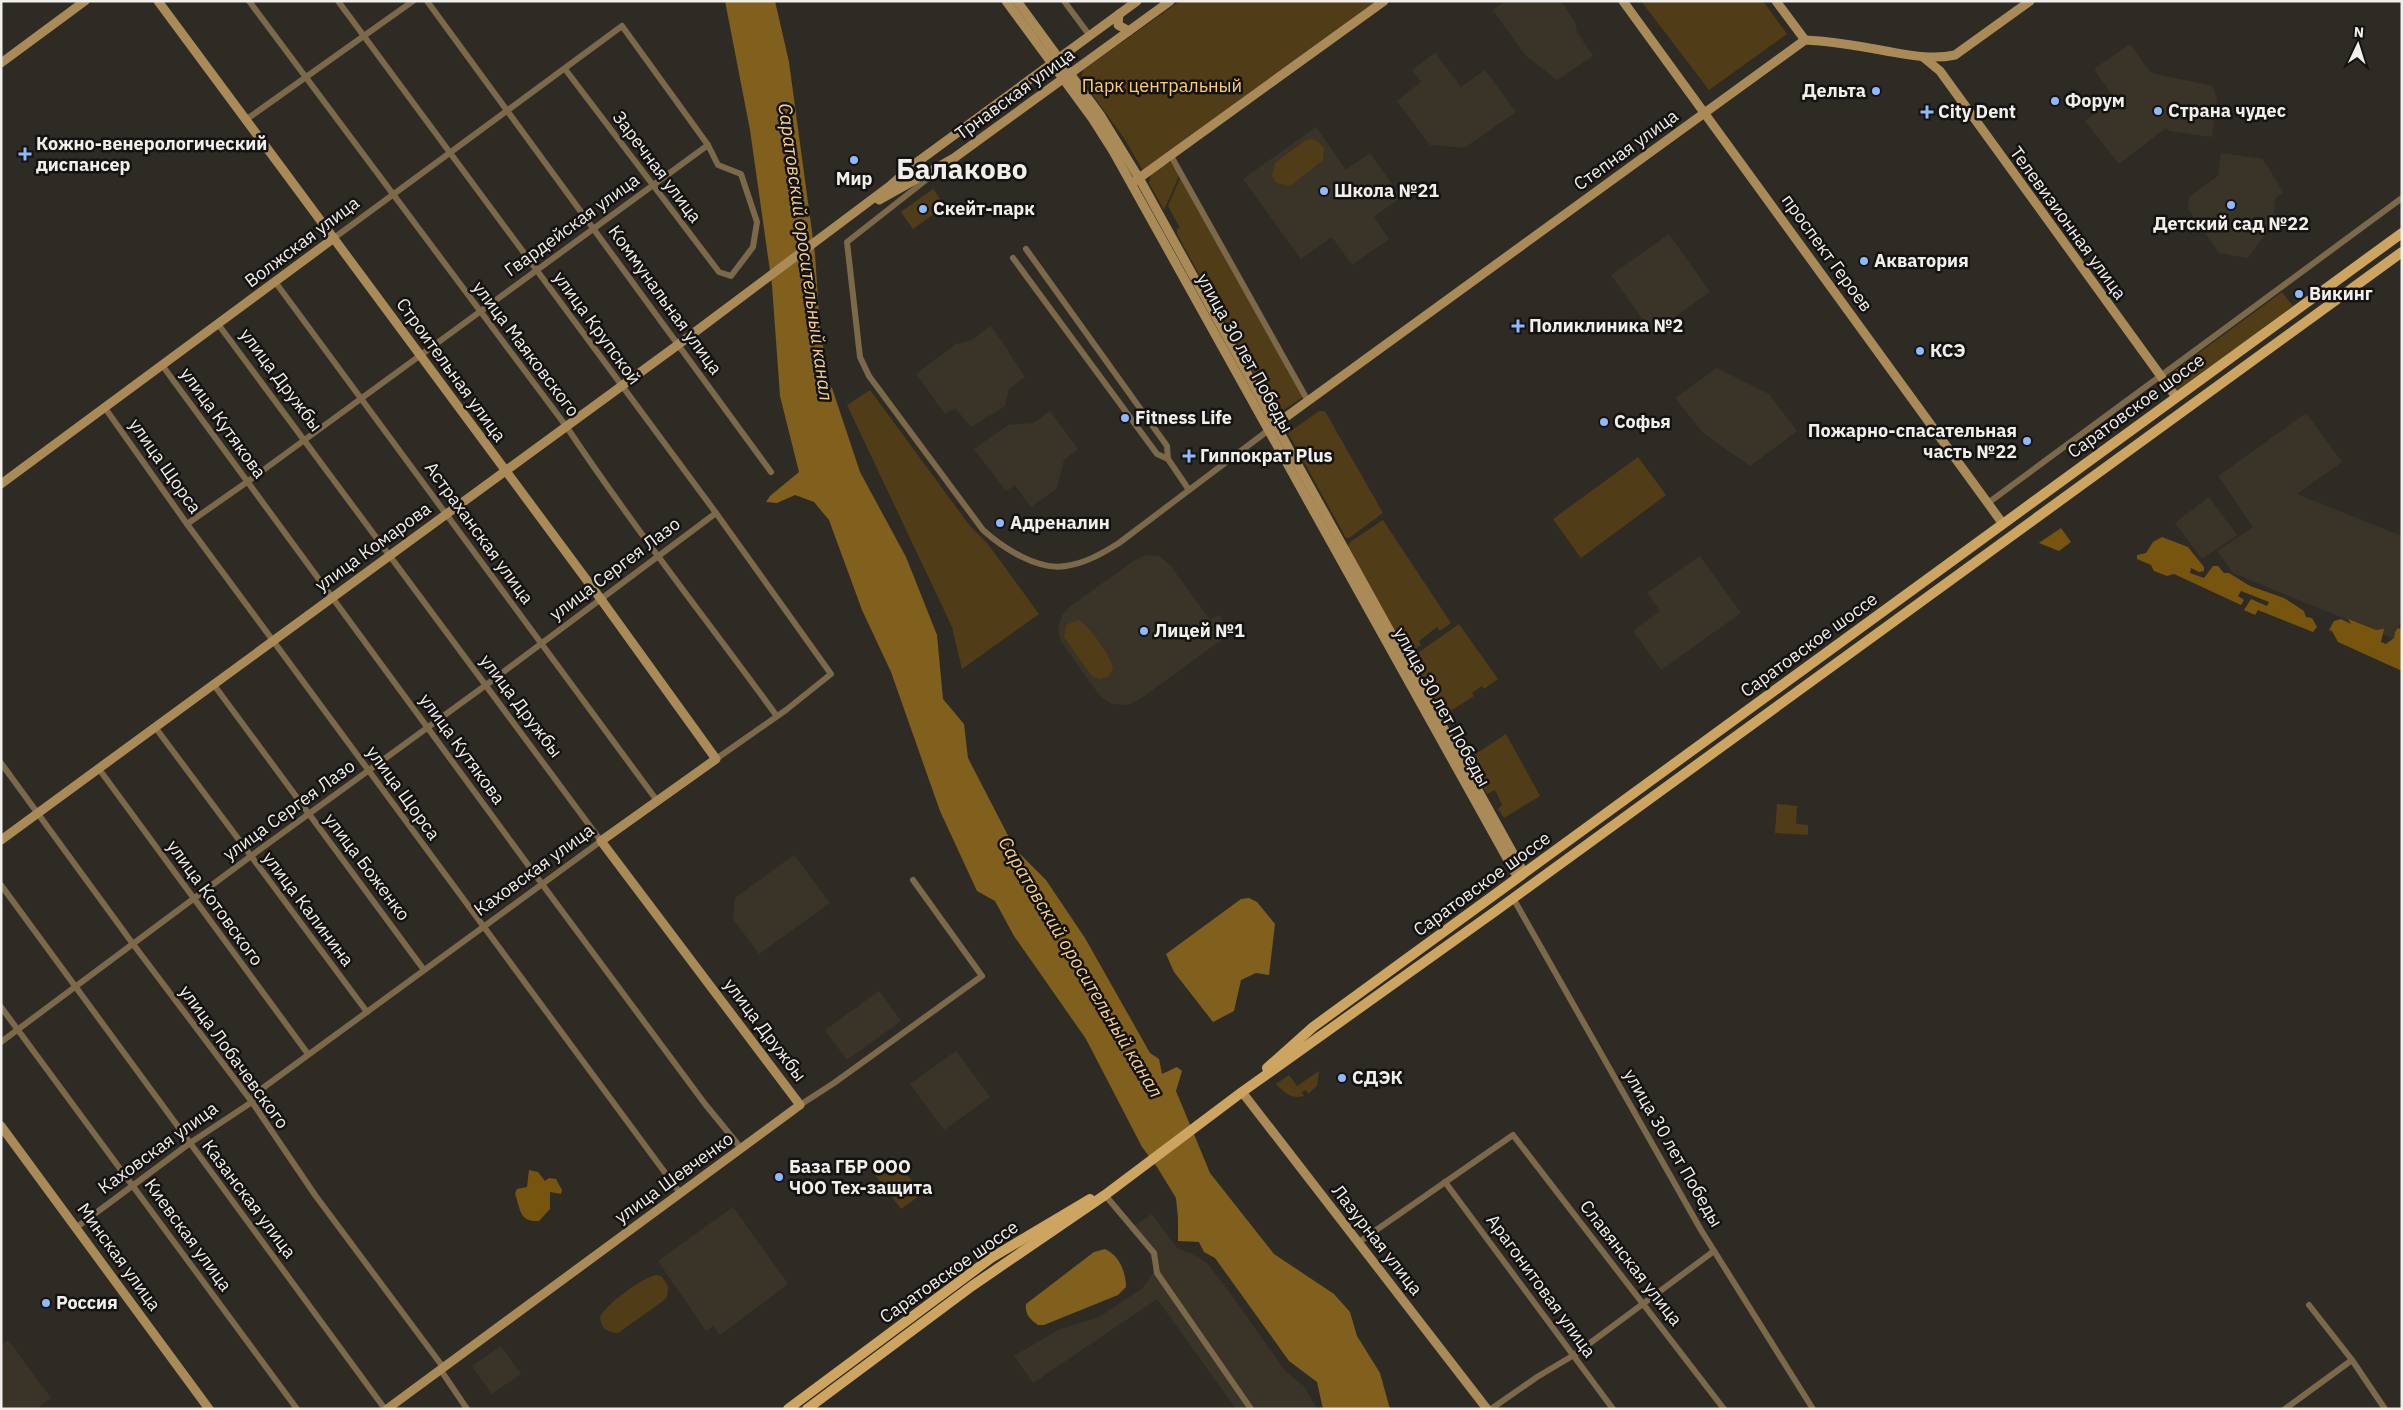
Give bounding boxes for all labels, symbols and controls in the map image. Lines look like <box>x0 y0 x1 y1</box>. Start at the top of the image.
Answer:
north arrow <box>2333 20 2383 70</box>
text: N <box>2353 23 2365 41</box>
street label: Трнавская улица <box>950 42 1079 145</box>
park label: Парк центральный <box>1082 74 1242 97</box>
place label: Дельта <box>1802 79 1866 102</box>
marker: Дельта <box>1870 85 1882 97</box>
place label: Форум <box>2065 89 2125 112</box>
marker: Форум <box>2049 95 2061 107</box>
place label: Страна чудес <box>2168 99 2286 122</box>
place label: City Dent <box>1938 100 2016 123</box>
water label: Саратовский оросительный канал <box>773 102 839 402</box>
street label: Степная улица <box>1569 104 1683 195</box>
marker: City Dent <box>1920 105 1934 119</box>
marker: Страна чудес <box>2152 105 2164 117</box>
street label: Заречная улица <box>608 106 707 228</box>
place label: Кожно-венерологический диспансер <box>36 132 267 176</box>
street label: Телевизионная улица <box>2005 142 2132 304</box>
marker: Кожно-венерологический диспансер <box>18 147 32 161</box>
district label: Балаково <box>896 150 1028 187</box>
marker: Мир <box>848 154 860 166</box>
place label: Мир <box>836 167 872 190</box>
street label: Гвардейская улица <box>500 168 644 281</box>
place label: Школа №21 <box>1334 179 1439 202</box>
marker: Школа №21 <box>1318 185 1330 197</box>
street label: проспект Героев <box>1777 189 1878 316</box>
street label: Волжская улица <box>240 191 364 292</box>
place label: Скейт-парк <box>933 197 1035 220</box>
marker: Детский сад №22 <box>2225 199 2237 211</box>
marker: Скейт-парк <box>917 203 929 215</box>
place label: Детский сад №22 <box>2153 212 2309 235</box>
street label: Коммунальная улица <box>603 220 728 379</box>
place label: Акватория <box>1874 249 1969 272</box>
marker: Акватория <box>1858 255 1870 267</box>
street label: улица Крупской <box>548 266 646 389</box>
street label: улица 30 лет Победы <box>1192 269 1299 437</box>
street label: улица Маяковского <box>468 276 585 421</box>
place label: Викинг <box>2309 282 2373 305</box>
marker: Викинг <box>2293 288 2305 300</box>
street label: Строительная улица <box>391 293 512 447</box>
place label: Поликлиника №2 <box>1529 314 1683 337</box>
marker: Поликлиника №2 <box>1511 319 1525 333</box>
street label: улица Дружбы <box>235 323 328 436</box>
place label: КСЭ <box>1930 339 1966 362</box>
marker: КСЭ <box>1914 345 1926 357</box>
street label: Саратовское шоссе <box>2063 348 2209 463</box>
street label: улица Кутякова <box>175 363 272 483</box>
place label: Fitness Life <box>1135 406 1232 429</box>
place label: Софья <box>1614 410 1671 433</box>
marker: Fitness Life <box>1119 412 1131 424</box>
street label: улица Щорса <box>124 414 207 518</box>
marker: Софья <box>1598 416 1610 428</box>
place label: Пожарно-спасательная часть №22 <box>1808 419 2017 463</box>
marker: Пожарно-спасательная часть №22 <box>2021 435 2033 447</box>
place label: Гиппократ Plus <box>1200 444 1333 467</box>
marker: Гиппократ Plus <box>1182 449 1196 463</box>
street label: Астраханская улица <box>420 457 539 609</box>
street label: улица Комарова <box>310 497 436 596</box>
place label: Адреналин <box>1010 511 1110 534</box>
street label: улица Сергея Лазо <box>545 512 685 625</box>
marker: Адреналин <box>994 517 1006 529</box>
street label: Саратовское шоссе <box>1736 587 1882 702</box>
place label: Лицей №1 <box>1154 619 1245 642</box>
street label: улица 30 лет Победы <box>1389 623 1496 791</box>
marker: Лицей №1 <box>1138 625 1150 637</box>
street label: улица Дружбы <box>475 649 568 762</box>
street label: улица Кутякова <box>414 689 511 809</box>
street label: улица Щорса <box>361 741 446 845</box>
street label: улица Сергея Лазо <box>218 754 359 865</box>
street label: улица Боженко <box>319 808 415 925</box>
street label: Каховская улица <box>469 818 598 921</box>
street label: Саратовское шоссе <box>1409 826 1555 941</box>
water label: Саратовский оросительный канал <box>993 832 1169 1102</box>
street label: улица Котовского <box>162 835 269 970</box>
street label: улица Калинина <box>258 847 359 971</box>
street label: улица Дружбы <box>719 973 812 1086</box>
street label: улица Лобачевского <box>175 980 294 1133</box>
street label: улица 30 лет Победы <box>1619 1064 1728 1231</box>
place label: СДЭК <box>1352 1066 1403 1089</box>
marker: СДЭК <box>1336 1072 1348 1084</box>
street label: Каховская улица <box>93 1096 222 1199</box>
street label: улица Шевченко <box>610 1127 738 1228</box>
street label: Казанская улица <box>197 1135 302 1263</box>
place label: База ГБР ООО ЧОО Тех-защита <box>789 1155 932 1199</box>
marker: База ГБР ООО ЧОО Тех-защита <box>773 1171 785 1183</box>
street label: Киевская улица <box>140 1174 237 1296</box>
street label: Лазурная улица <box>1327 1180 1428 1300</box>
street label: Славянская улица <box>1575 1195 1688 1330</box>
street label: Минская улица <box>73 1198 167 1316</box>
street label: Арагонитовая улица <box>1482 1209 1601 1362</box>
street label: Саратовское шоссе <box>875 1215 1023 1328</box>
place label: Россия <box>56 1291 118 1314</box>
marker: Россия <box>40 1297 52 1309</box>

